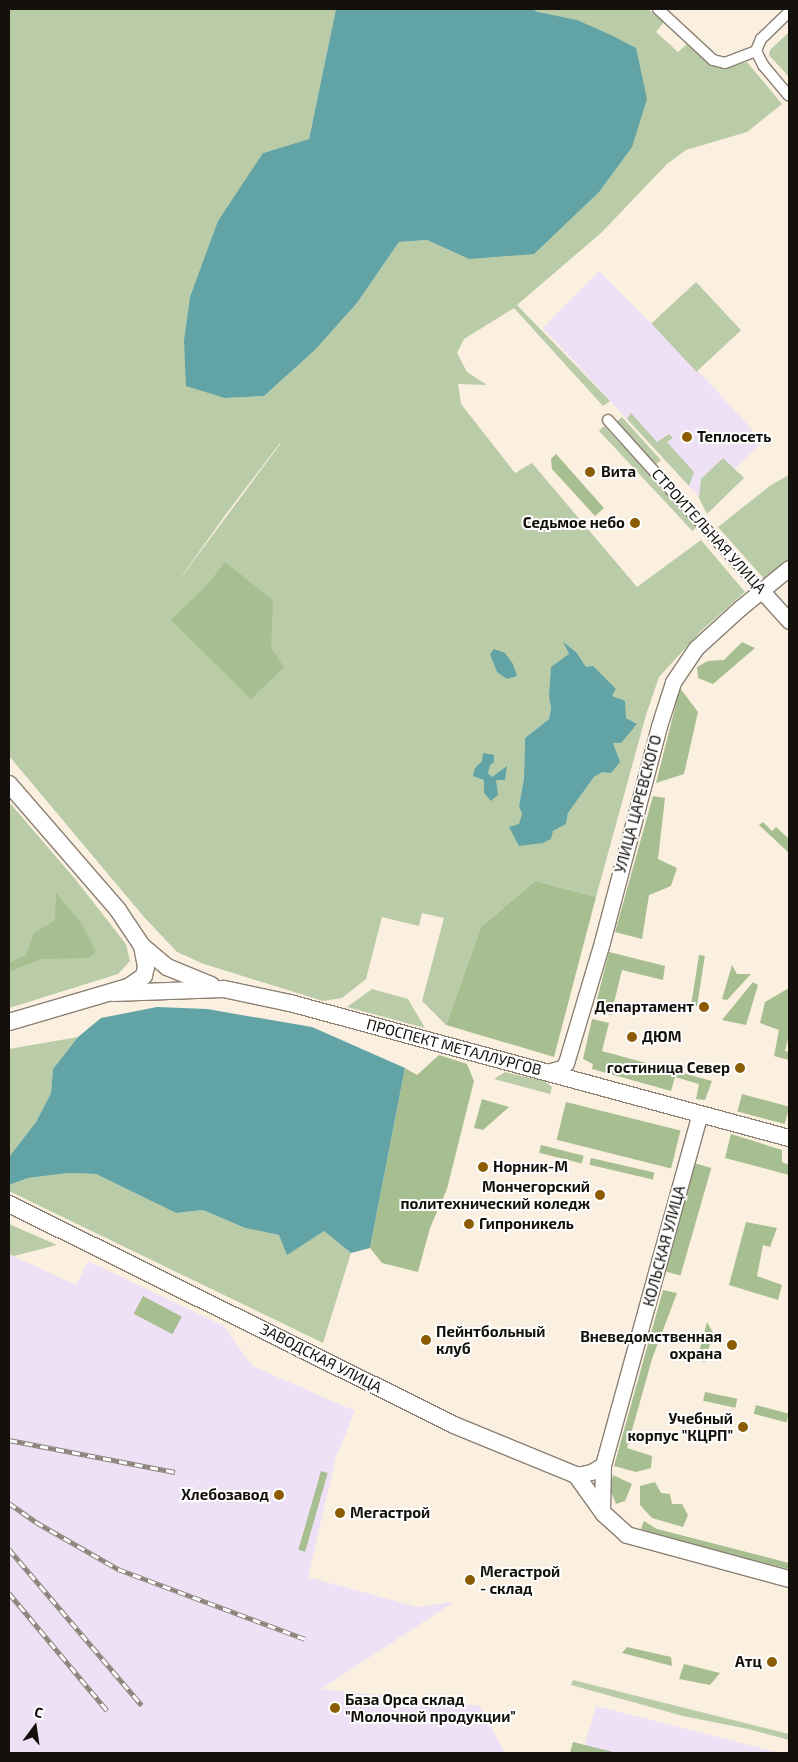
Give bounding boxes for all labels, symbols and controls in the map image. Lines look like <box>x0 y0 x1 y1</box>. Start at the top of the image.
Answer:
place label: Теплосеть <box>697 428 771 446</box>
marker: Теплосеть <box>681 431 693 443</box>
place label: Вита <box>601 463 636 481</box>
marker: Вита <box>583 465 597 479</box>
street label: СТРОИТЕЛЬНАЯ УЛИЦА <box>648 465 770 597</box>
place label: Седьмое небо <box>523 514 625 532</box>
marker: Седьмое небо <box>629 517 641 529</box>
street label: УЛИЦА ЦАРЕВСКОГО <box>611 733 665 875</box>
place label: Департамент <box>595 998 694 1016</box>
marker: Департамент <box>698 1001 710 1013</box>
street label: ПРОСПЕКТ МЕТАЛЛУРГОВ <box>365 1015 543 1079</box>
place label: ДЮМ <box>642 1028 681 1046</box>
marker: ДЮМ <box>626 1031 638 1043</box>
place label: гостиница Север <box>607 1059 730 1077</box>
marker: гостиница Север <box>734 1062 746 1074</box>
place label: Норник-М <box>493 1158 568 1176</box>
marker: Норник-М <box>477 1161 489 1173</box>
place label: Мончегорский политехнический коледж <box>401 1177 590 1212</box>
street label: КОЛЬСКАЯ УЛИЦА <box>639 1184 689 1308</box>
marker: Мончегорский политехнический коледж <box>594 1189 606 1201</box>
place label: Гипроникель <box>479 1215 574 1233</box>
marker: Гипроникель <box>463 1218 475 1230</box>
street label: ЗАВОДСКАЯ УЛИЦА <box>257 1320 385 1396</box>
place label: Пейнтбольный клуб <box>436 1322 545 1357</box>
place label: Вневедомственная охрана <box>580 1327 722 1362</box>
marker: Пейнтбольный клуб <box>420 1334 432 1346</box>
marker: Вневедомственная охрана <box>726 1339 738 1351</box>
place label: Учебный корпус "КЦРП" <box>627 1409 733 1444</box>
marker: Учебный корпус "КЦРП" <box>737 1421 749 1433</box>
place label: Хлебозавод <box>181 1486 269 1504</box>
marker: Хлебозавод <box>273 1489 285 1501</box>
place label: Мегастрой <box>350 1504 430 1522</box>
marker: Мегастрой <box>334 1507 346 1519</box>
place label: Мегастрой - склад <box>480 1562 560 1597</box>
marker: Мегастрой - склад <box>464 1574 476 1586</box>
place label: Атц <box>735 1653 762 1671</box>
marker: Атц <box>766 1656 778 1668</box>
place label: База Орса склад "Молочной продукции" <box>345 1690 516 1725</box>
north arrow <box>10 1702 60 1752</box>
marker: База Орса склад "Молочной продукции" <box>329 1702 341 1714</box>
text: С <box>33 1703 45 1721</box>

